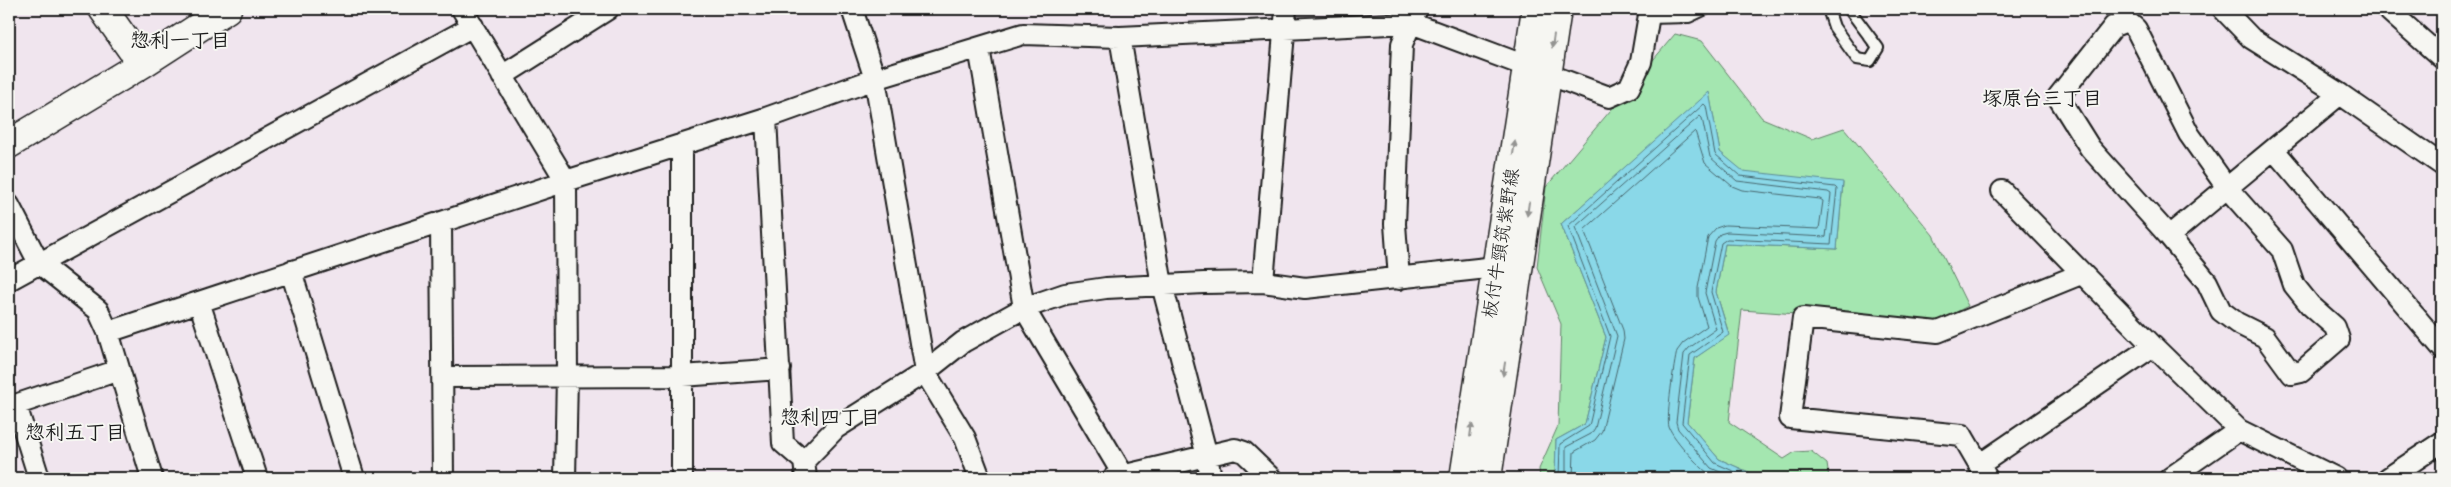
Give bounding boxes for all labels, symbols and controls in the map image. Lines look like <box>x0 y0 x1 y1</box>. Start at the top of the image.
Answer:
district label: 惣利一丁目 <box>130 26 230 53</box>
one-way arrow <box>1548 34 1556 50</box>
district label: 塚原台三丁目 <box>1982 84 2102 111</box>
one-way arrow <box>1511 140 1519 156</box>
street label: 板付牛頸筑紫野線 <box>1475 166 1525 320</box>
one-way arrow <box>1524 201 1532 217</box>
one-way arrow <box>1499 362 1507 378</box>
district label: 惣利四丁目 <box>780 403 880 430</box>
district label: 惣利五丁目 <box>25 418 125 445</box>
one-way arrow <box>1467 422 1475 438</box>

